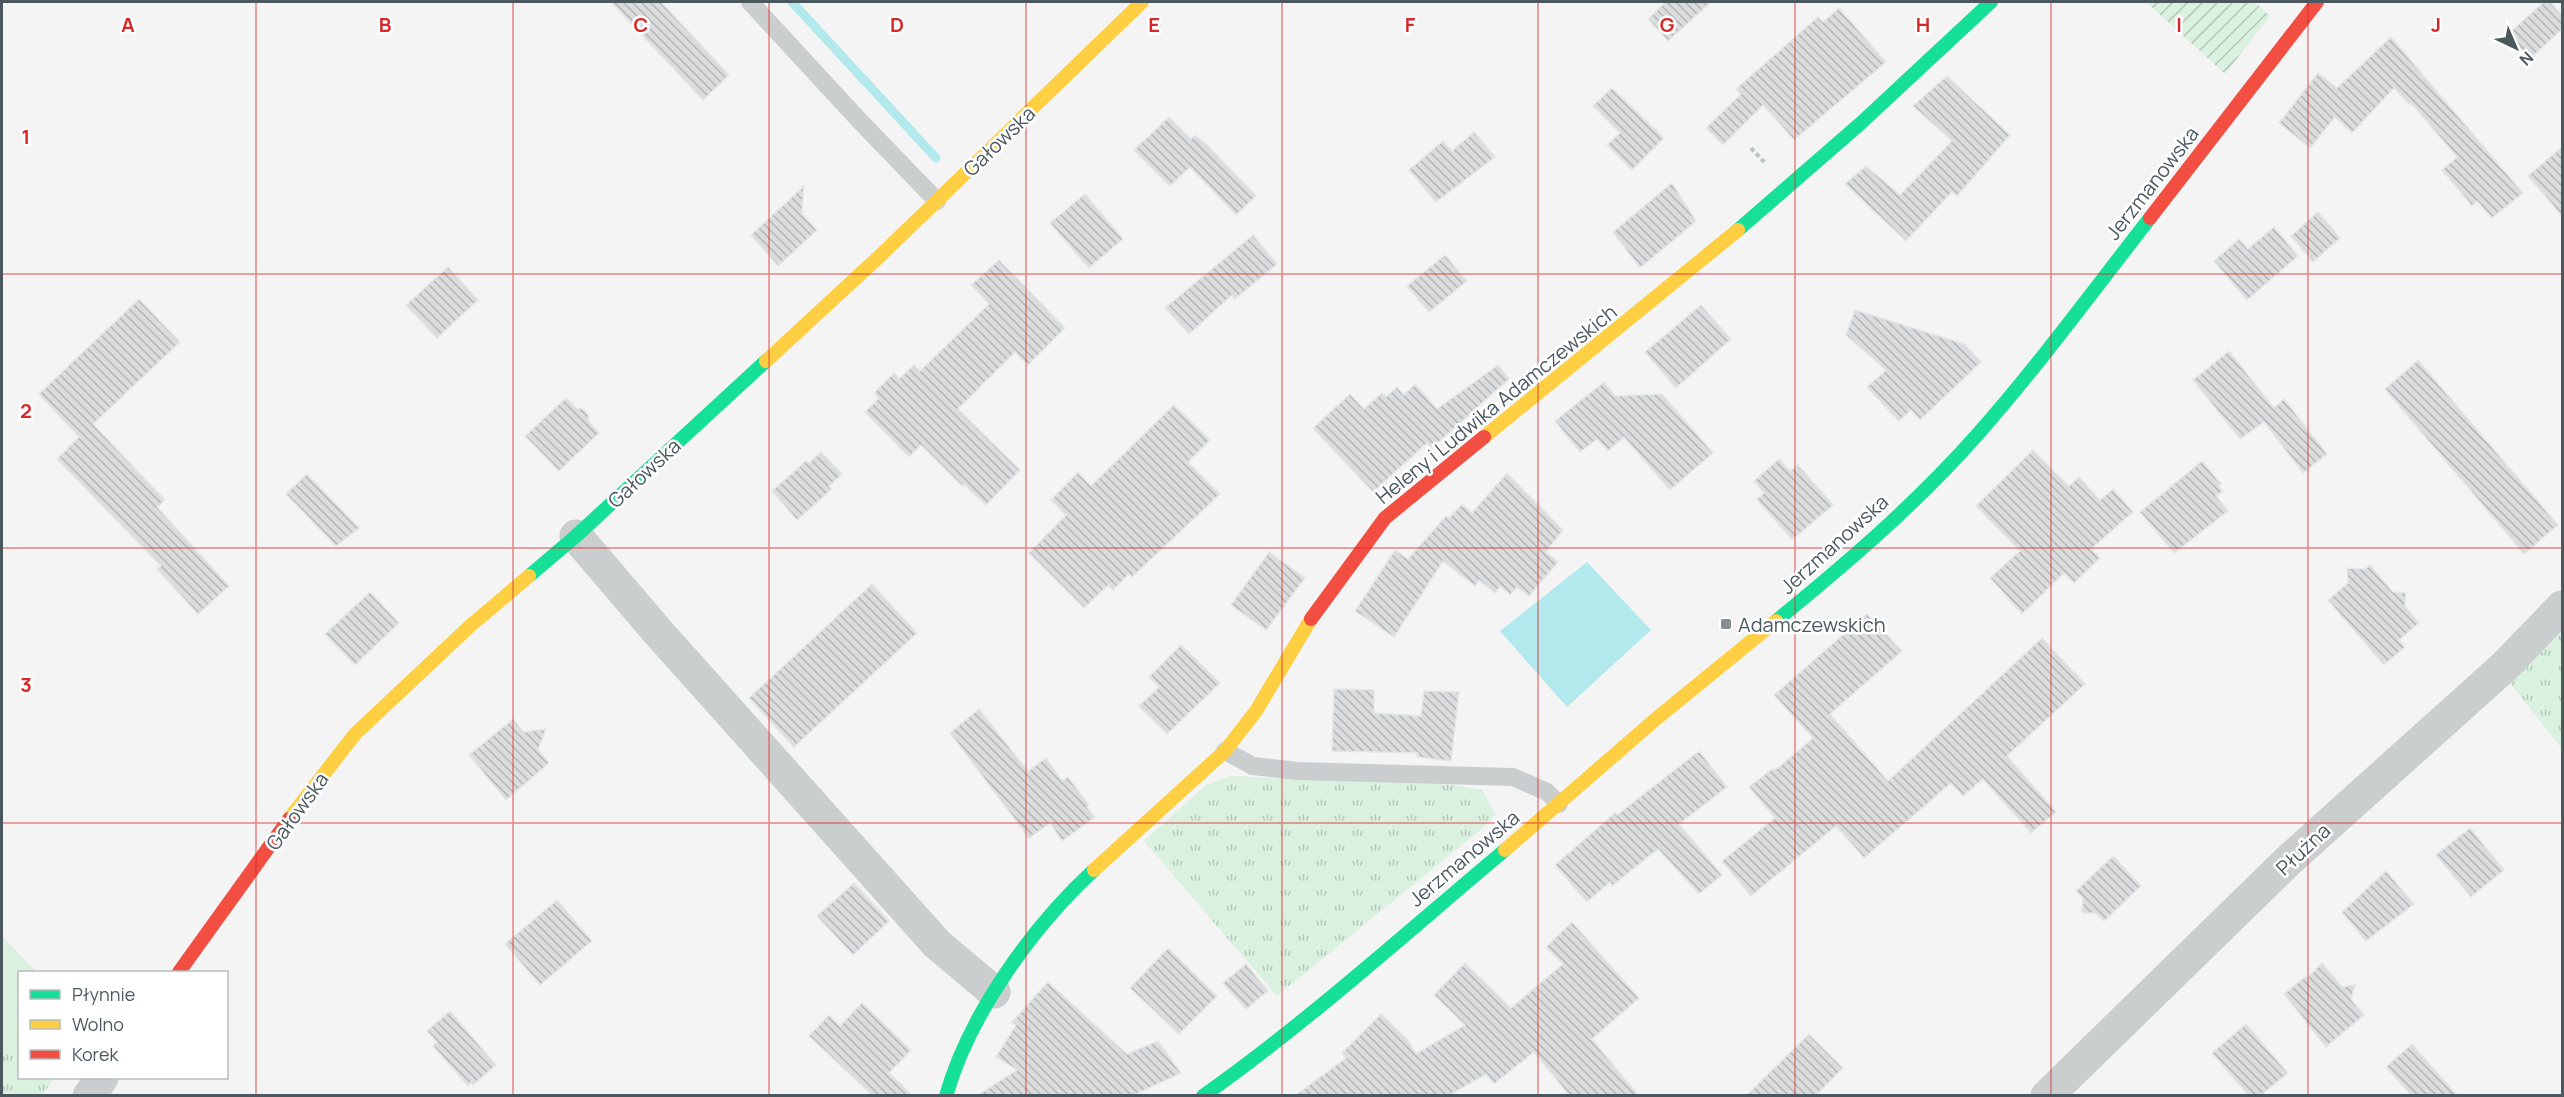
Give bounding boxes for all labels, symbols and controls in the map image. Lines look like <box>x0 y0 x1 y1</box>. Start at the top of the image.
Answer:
text: A <box>121 11 135 38</box>
text: B <box>379 11 392 38</box>
text: C <box>634 11 648 38</box>
text: D <box>890 11 904 38</box>
text: E <box>1148 11 1160 38</box>
text: F <box>1405 11 1416 38</box>
text: G <box>1660 11 1675 38</box>
text: H <box>1916 11 1930 38</box>
text: I <box>2176 11 2182 38</box>
text: J <box>2431 11 2441 38</box>
north arrow <box>2486 18 2546 78</box>
text: N <box>2515 47 2538 71</box>
street label: Gałowska <box>957 100 1041 182</box>
street label: Jerzmanowska <box>2099 121 2205 245</box>
text: 1 <box>22 123 30 150</box>
street label: Heleny i Ludwika Adamczewskich <box>1370 298 1622 510</box>
text: 2 <box>20 397 32 424</box>
street label: Gałowska <box>602 432 686 514</box>
street label: Jerzmanowska <box>1774 488 1894 600</box>
place label: Adamczewskich <box>1738 611 1886 638</box>
marker: Adamczewskich <box>1719 617 1733 631</box>
text: 3 <box>20 671 32 698</box>
street label: Gałowska <box>260 767 334 855</box>
street label: Jerzmanowska <box>1403 804 1525 912</box>
street label: Płużna <box>2270 817 2336 881</box>
legend <box>18 971 228 1079</box>
text: Płynnie <box>72 982 135 1006</box>
text: Wolno <box>72 1012 124 1036</box>
text: Korek <box>72 1042 119 1066</box>

